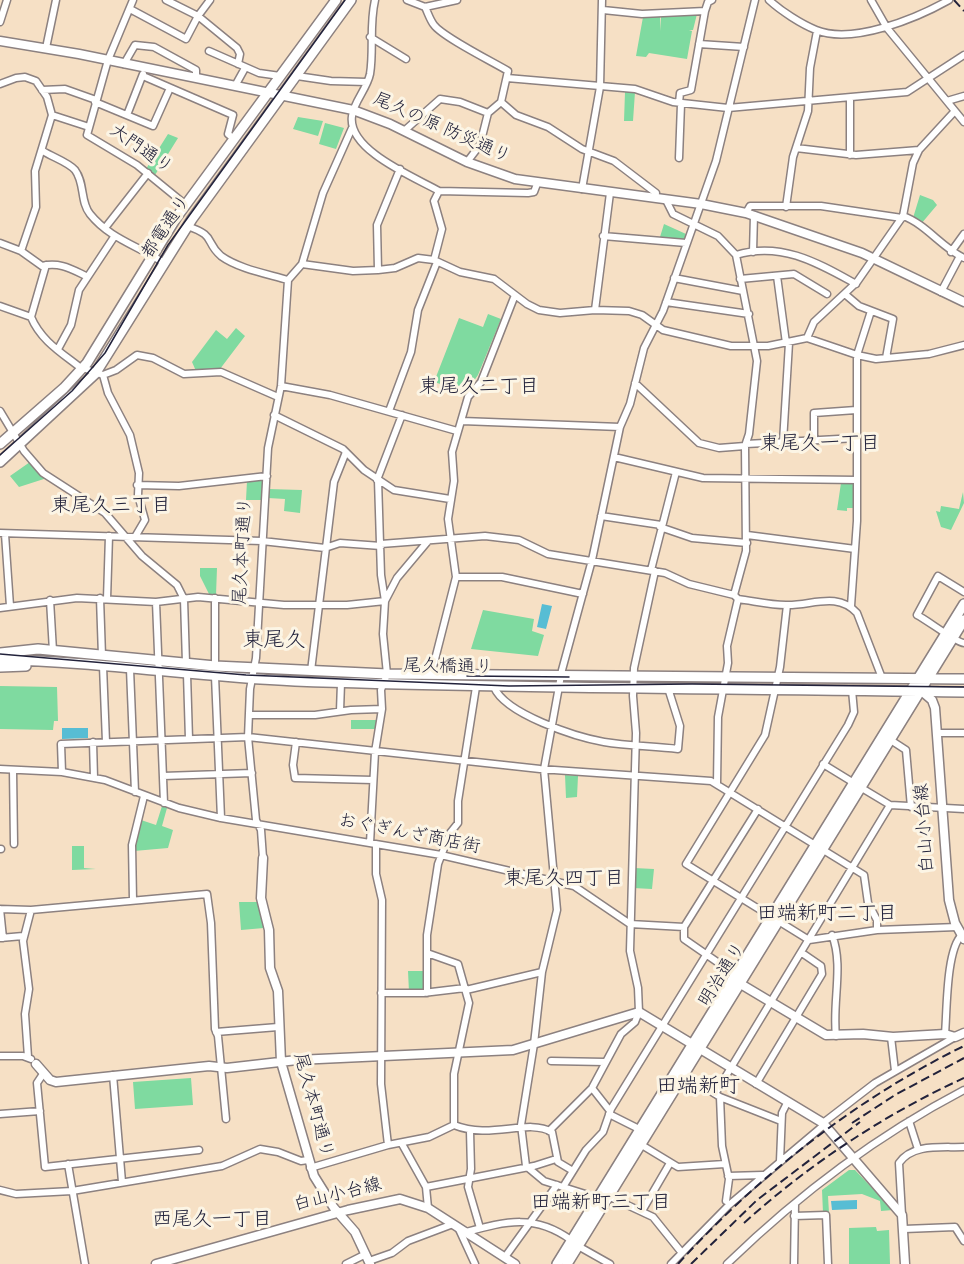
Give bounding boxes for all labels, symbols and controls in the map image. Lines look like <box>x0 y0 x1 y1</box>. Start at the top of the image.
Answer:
street label: 尾久の原 防災通り <box>369 90 513 170</box>
street label: 大門通り <box>104 122 176 180</box>
street label: 都電通り <box>139 192 197 264</box>
district label: 東尾久二丁目 <box>419 377 539 401</box>
district label: 東尾久一丁目 <box>760 434 880 458</box>
district label: 東尾久三丁目 <box>51 496 171 520</box>
street label: 尾久本町通り <box>231 497 259 605</box>
district label: 東尾久 <box>243 630 305 656</box>
street label: 尾久橋通り <box>403 657 493 681</box>
street label: 白山小台線 <box>913 782 941 874</box>
street label: おぐぎんざ商店街 <box>336 812 482 860</box>
district label: 東尾久四丁目 <box>504 869 624 893</box>
district label: 田端新町二丁目 <box>757 904 897 928</box>
street label: 明治通り <box>696 940 752 1012</box>
street label: 尾久本町通り <box>287 1051 335 1161</box>
district label: 田端新町 <box>656 1076 740 1102</box>
street label: 白山小台線 <box>292 1176 384 1218</box>
district label: 田端新町三丁目 <box>531 1193 671 1217</box>
district label: 西尾久一丁目 <box>152 1210 272 1234</box>

